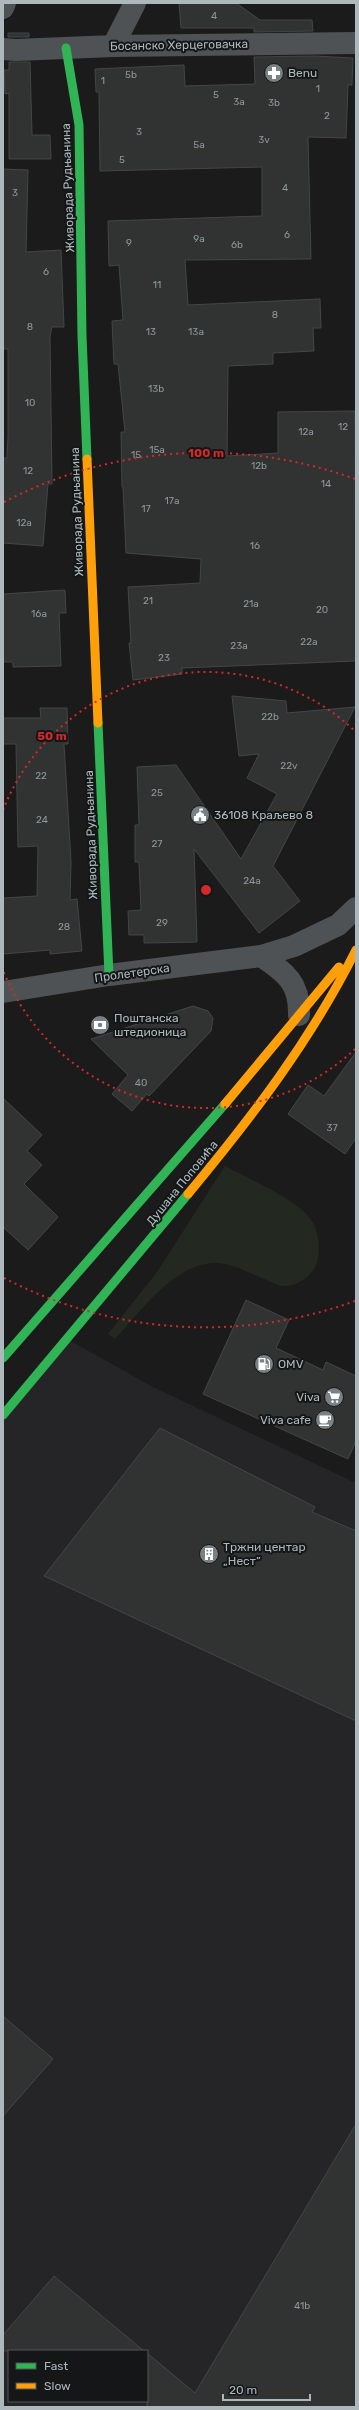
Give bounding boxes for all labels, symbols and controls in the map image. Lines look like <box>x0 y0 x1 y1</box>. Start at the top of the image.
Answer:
house number: 4 <box>211 10 217 22</box>
street label: Босанско Херцеговачка <box>110 37 248 53</box>
pharmacy icon: Benu <box>263 62 285 84</box>
place label: Benu <box>288 66 317 80</box>
house number: 5b <box>125 69 137 81</box>
house number: 1 <box>101 75 105 87</box>
house number: 1 <box>316 83 320 95</box>
house number: 5 <box>213 89 219 101</box>
house number: 3a <box>233 96 245 108</box>
house number: 3b <box>268 97 280 109</box>
house number: 2 <box>324 110 330 122</box>
street label: Живорада Рудњанина <box>59 123 77 253</box>
house number: 3 <box>136 126 142 138</box>
house number: 3v <box>258 134 270 146</box>
house number: 5a <box>193 139 205 151</box>
house number: 5 <box>119 154 125 166</box>
house number: 4 <box>282 182 288 194</box>
house number: 3 <box>12 187 18 199</box>
house number: 6 <box>284 229 290 241</box>
house number: 9a <box>193 233 205 245</box>
house number: 9 <box>126 237 132 249</box>
house number: 6b <box>231 239 243 251</box>
house number: 6 <box>43 266 49 278</box>
house number: 11 <box>153 279 161 291</box>
house number: 8 <box>272 309 278 321</box>
house number: 8 <box>27 321 33 333</box>
house number: 13 <box>146 326 156 338</box>
house number: 13a <box>188 326 204 338</box>
house number: 13b <box>148 383 164 395</box>
house number: 10 <box>25 397 35 409</box>
house number: 12 <box>338 421 348 433</box>
house number: 12a <box>298 426 314 438</box>
house number: 15a <box>149 444 165 456</box>
text: 100 m <box>188 446 224 460</box>
street label: Живорада Рудњанина <box>68 447 86 577</box>
house number: 15 <box>131 449 141 461</box>
house number: 12b <box>251 460 267 472</box>
house number: 12 <box>23 465 33 477</box>
house number: 14 <box>321 478 331 490</box>
house number: 17a <box>165 495 179 507</box>
house number: 17 <box>141 503 151 515</box>
house number: 12a <box>16 517 32 529</box>
house number: 16 <box>250 540 260 552</box>
house number: 21 <box>143 595 153 607</box>
house number: 21a <box>243 598 259 610</box>
house number: 20 <box>316 604 328 616</box>
house number: 16a <box>31 608 47 620</box>
house number: 22a <box>300 636 318 648</box>
house number: 23a <box>230 640 248 652</box>
house number: 23 <box>158 652 170 664</box>
house number: 22b <box>261 711 279 723</box>
text: 50 m <box>37 729 67 743</box>
house number: 22v <box>280 760 298 772</box>
house number: 22 <box>35 770 47 782</box>
street label: Живорада Рудњанина <box>82 770 100 900</box>
house number: 25 <box>151 787 163 799</box>
public building icon: 36108 Краљево 8 <box>189 804 211 826</box>
place label: 36108 Краљево 8 <box>214 808 313 822</box>
house number: 24 <box>36 814 48 826</box>
house number: 27 <box>152 838 163 850</box>
house number: 24a <box>243 875 261 887</box>
centre of rings <box>199 883 213 897</box>
house number: 29 <box>156 917 168 929</box>
house number: 28 <box>58 921 70 933</box>
street label: Пролетерска <box>93 961 171 985</box>
place label: Поштанска штедионица <box>114 1011 186 1039</box>
bank icon: Поштанска штедионица <box>89 1014 111 1036</box>
house number: 40 <box>135 1077 147 1089</box>
house number: 37 <box>326 1122 338 1134</box>
street label: Душана Поповића <box>143 1138 221 1228</box>
fuel station icon: OMV <box>253 1353 275 1375</box>
place label: OMV <box>278 1357 304 1371</box>
supermarket icon: Viva <box>323 1386 345 1408</box>
place label: Viva <box>296 1390 320 1404</box>
cafe icon: Viva cafe <box>314 1409 336 1431</box>
place label: Viva cafe <box>260 1413 311 1427</box>
place label: Тржни центар „Нест” <box>223 1540 306 1568</box>
building icon: Тржни центар „Нест” <box>198 1543 220 1565</box>
house number: 41b <box>294 2300 310 2312</box>
legend <box>8 2350 148 2402</box>
text: Fast <box>44 2359 68 2373</box>
scale bar <box>223 2376 310 2402</box>
text: Slow <box>44 2379 71 2393</box>
text: 20 m <box>229 2383 257 2397</box>

